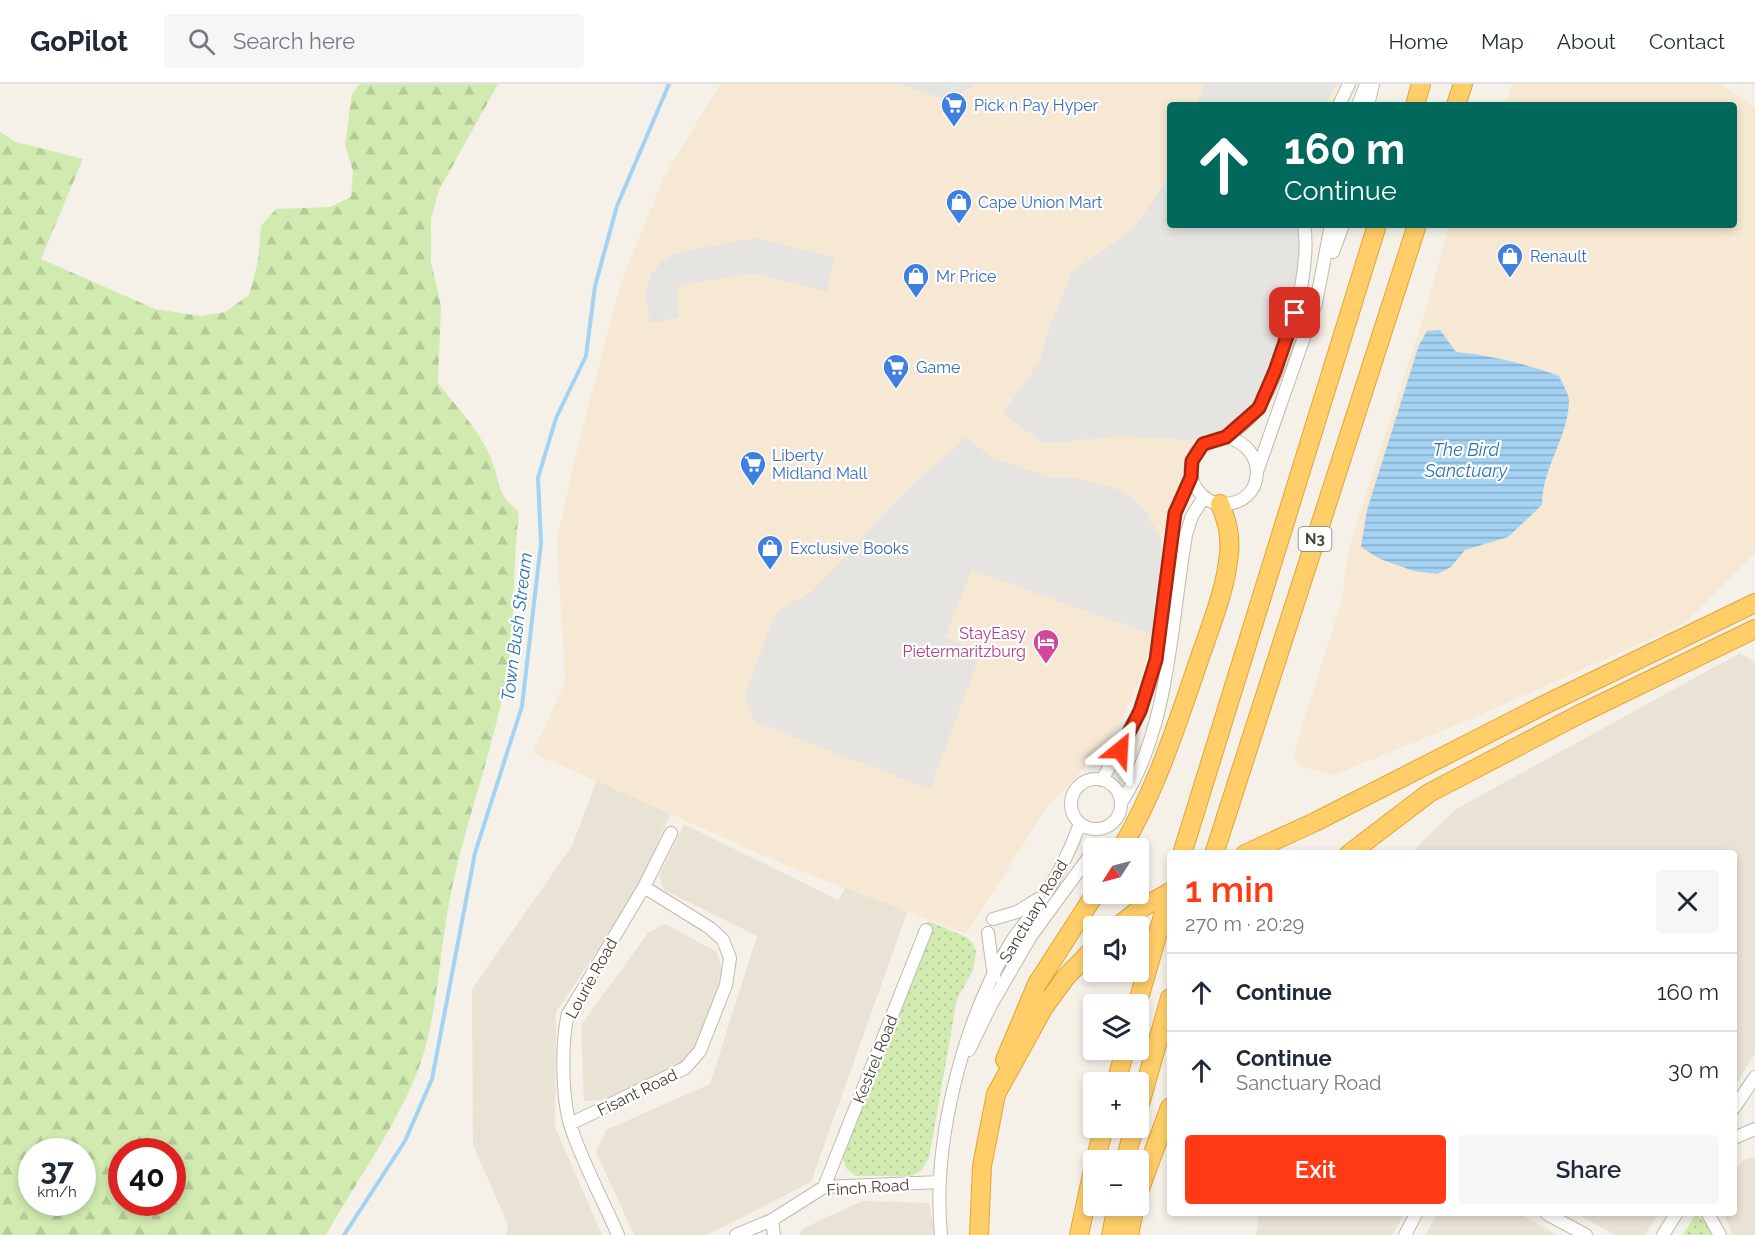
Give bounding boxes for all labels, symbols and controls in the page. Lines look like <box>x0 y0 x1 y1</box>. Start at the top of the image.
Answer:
search box <box>164 14 584 68</box>
text: GoPilot <box>30 25 128 58</box>
icon: search <box>185 25 218 58</box>
text: Search here <box>233 28 355 54</box>
text: Home <box>1389 29 1448 54</box>
text: Map <box>1481 29 1524 54</box>
text: About <box>1557 29 1616 54</box>
text: Contact <box>1649 29 1725 54</box>
supermarket icon: Pick n Pay Hyper <box>939 90 969 128</box>
place label: Pick n Pay Hyper <box>974 96 1099 115</box>
text: 160 m <box>1284 125 1405 174</box>
icon: ahead <box>1185 126 1263 204</box>
text: Continue <box>1284 175 1397 206</box>
shop icon: Cape Union Mart <box>944 187 974 225</box>
place label: Cape Union Mart <box>978 193 1103 212</box>
shop icon: Renault <box>1495 241 1525 279</box>
place label: Renault <box>1530 247 1587 266</box>
shop icon: Mr Price <box>901 261 931 299</box>
place label: Mr Price <box>936 267 997 286</box>
pin <box>1269 287 1320 338</box>
icon: arrive <box>1278 296 1311 329</box>
supermarket icon: Game <box>881 352 911 390</box>
place label: Game <box>916 358 960 377</box>
water label: The Bird Sanctuary <box>1424 439 1509 481</box>
place label: Liberty Midland Mall <box>772 446 868 483</box>
supermarket icon: Liberty Midland Mall <box>738 449 768 487</box>
road number: N3 <box>1298 527 1332 551</box>
shop icon: Exclusive Books <box>755 533 785 571</box>
place label: Exclusive Books <box>790 539 909 558</box>
water label: Town Bush Stream <box>497 551 536 703</box>
place label: StayEasy Pietermaritzburg <box>903 624 1026 661</box>
hotel icon: StayEasy Pietermaritzburg <box>1031 627 1061 665</box>
position arrow <box>1088 718 1152 782</box>
north arrow <box>1083 838 1149 904</box>
map controls <box>1083 838 1149 1216</box>
street label: Sanctuary Road <box>995 856 1072 966</box>
text: 1 min <box>1185 868 1274 910</box>
button: close <box>1656 870 1719 933</box>
text: 270 m · 20:29 <box>1185 912 1304 936</box>
button: sound <box>1083 916 1149 982</box>
street label: Lourie Road <box>562 935 621 1022</box>
icon: ahead <box>1185 976 1218 1009</box>
text: Continue <box>1236 979 1332 1005</box>
text: 160 m <box>1657 979 1719 1005</box>
button: layers <box>1083 994 1149 1060</box>
street label: Kestrel Road <box>849 1012 902 1106</box>
text: Continue <box>1236 1045 1332 1071</box>
icon: ahead <box>1185 1054 1218 1087</box>
text: 30 m <box>1668 1057 1719 1083</box>
street label: Fisant Road <box>594 1065 680 1120</box>
text: Sanctuary Road <box>1236 1071 1382 1095</box>
button: + <box>1083 1072 1149 1138</box>
button: Exit <box>1185 1135 1446 1204</box>
button: Share <box>1458 1135 1719 1204</box>
speed limit sign: 40 <box>108 1138 186 1216</box>
button: − <box>1083 1150 1149 1216</box>
text: 37 <box>40 1152 74 1187</box>
street label: Finch Road <box>826 1175 910 1200</box>
text: km/h <box>37 1183 77 1201</box>

